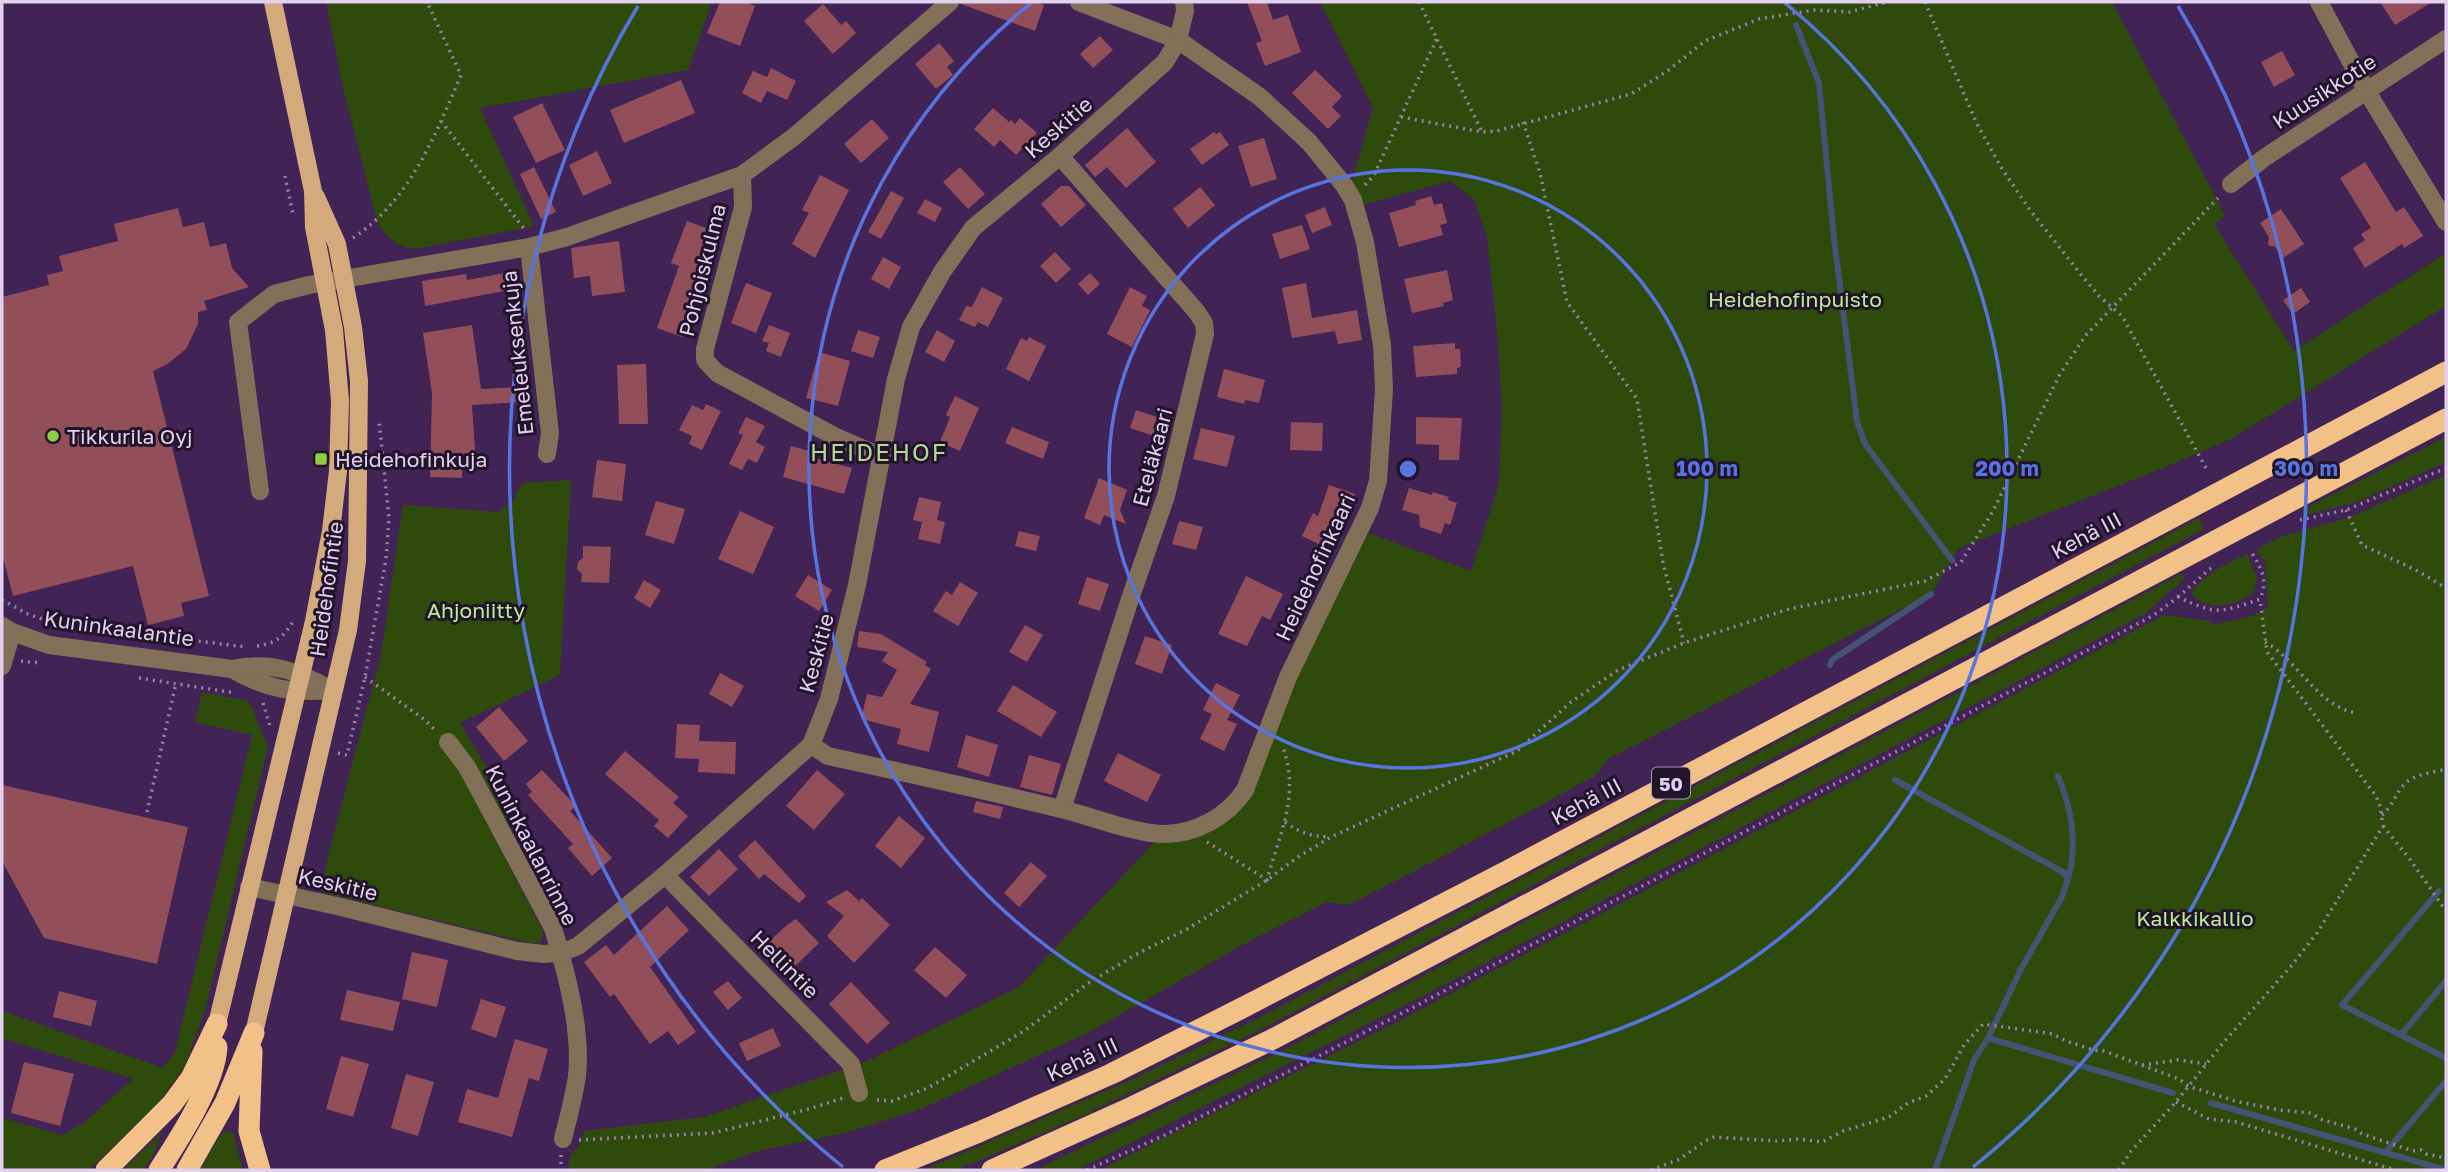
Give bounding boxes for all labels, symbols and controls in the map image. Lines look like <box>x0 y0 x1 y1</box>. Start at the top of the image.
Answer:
street label: Kuusikkotie <box>2267 48 2381 134</box>
street label: Keskitie <box>1019 91 1097 163</box>
street label: Pohjoiskulma <box>673 201 731 339</box>
street label: Emeleuksenkuja <box>495 270 539 436</box>
park label: Heidehofinpuisto <box>1708 286 1882 312</box>
street label: Eteläkaari <box>1126 405 1178 509</box>
place label: Tikkurila Oyj <box>67 423 193 449</box>
marker: Tikkurila Oyj <box>45 428 61 444</box>
district label: HEIDEHOF <box>810 437 948 466</box>
place label: Heidehofinkuja <box>335 446 487 472</box>
marker: Heidehofinkuja <box>313 451 329 467</box>
text: 100 m <box>1676 455 1738 481</box>
text: 200 m <box>1975 455 2039 481</box>
text: 300 m <box>2274 455 2338 481</box>
centre of rings <box>1396 457 1420 481</box>
street label: Heidehofinkaari <box>1269 489 1361 645</box>
street label: Kehä III <box>2046 506 2126 564</box>
street label: Heidehofintie <box>304 520 348 658</box>
park label: Ahjoniitty <box>427 597 525 623</box>
street label: Kuninkaalantie <box>42 605 196 651</box>
street label: Keskitie <box>793 610 839 696</box>
street label: Kuninkaalanrinne <box>480 760 584 930</box>
road number: 50 <box>1652 768 1690 798</box>
street label: Kehä III <box>1546 772 1626 830</box>
street label: Keskitie <box>296 862 380 906</box>
park label: Kalkkikallio <box>2136 905 2254 931</box>
street label: Hellintie <box>745 924 825 1004</box>
street label: Kehä III <box>1042 1031 1122 1087</box>

